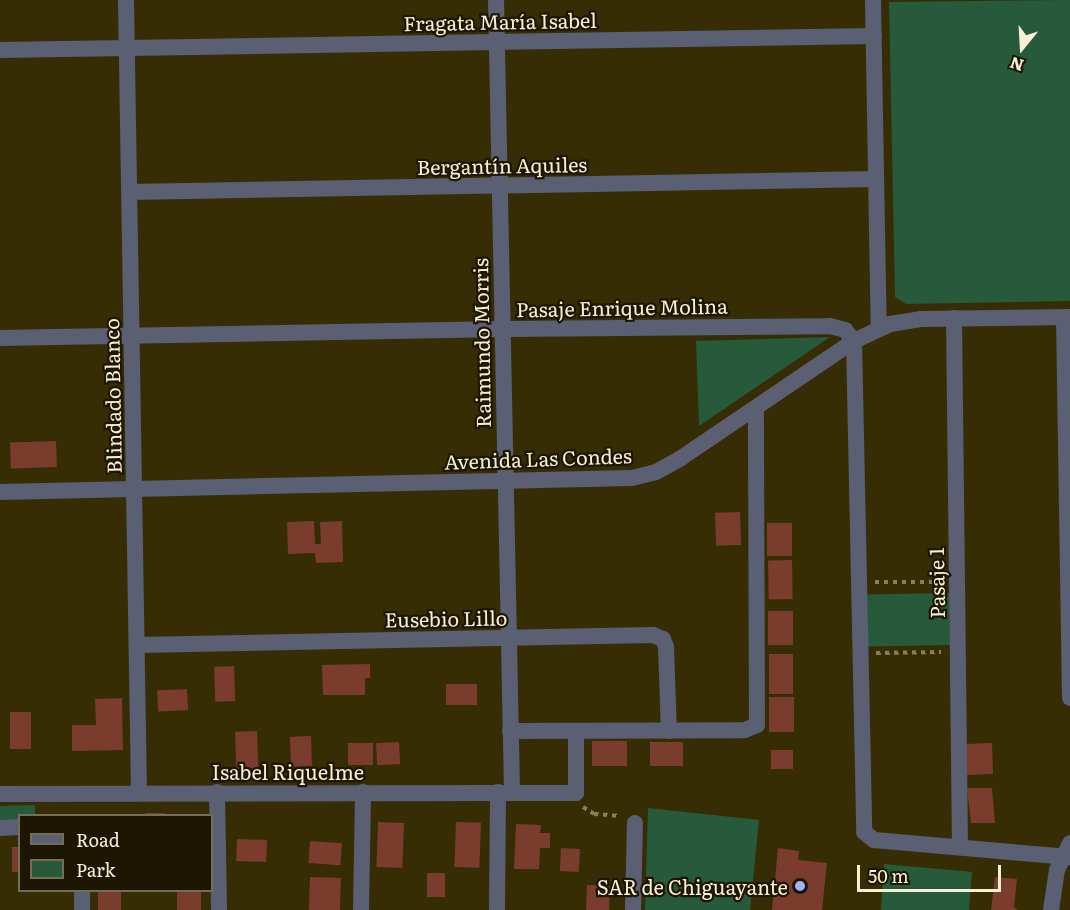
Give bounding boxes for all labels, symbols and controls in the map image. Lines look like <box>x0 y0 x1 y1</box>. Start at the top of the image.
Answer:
street label: Fragata María Isabel <box>403 7 597 35</box>
north arrow <box>992 18 1052 78</box>
text: N <box>1006 52 1027 79</box>
street label: Bergantín Aquiles <box>417 152 587 178</box>
street label: Raimundo Morris <box>468 258 494 428</box>
street label: Pasaje Enrique Molina <box>516 293 728 321</box>
street label: Blindado Blanco <box>99 318 125 474</box>
street label: Avenida Las Condes <box>444 443 632 473</box>
street label: Pasaje 1 <box>923 547 949 619</box>
street label: Eusebio Lillo <box>384 605 508 631</box>
street label: Isabel Riquelme <box>212 759 364 783</box>
legend <box>18 814 213 892</box>
text: Road <box>76 826 120 853</box>
scale bar <box>860 853 1004 891</box>
text: Park <box>76 856 115 883</box>
text: 50 m <box>868 862 909 889</box>
place label: SAR de Chiguayante <box>597 874 788 898</box>
marker: SAR de Chiguayante <box>793 879 807 893</box>

